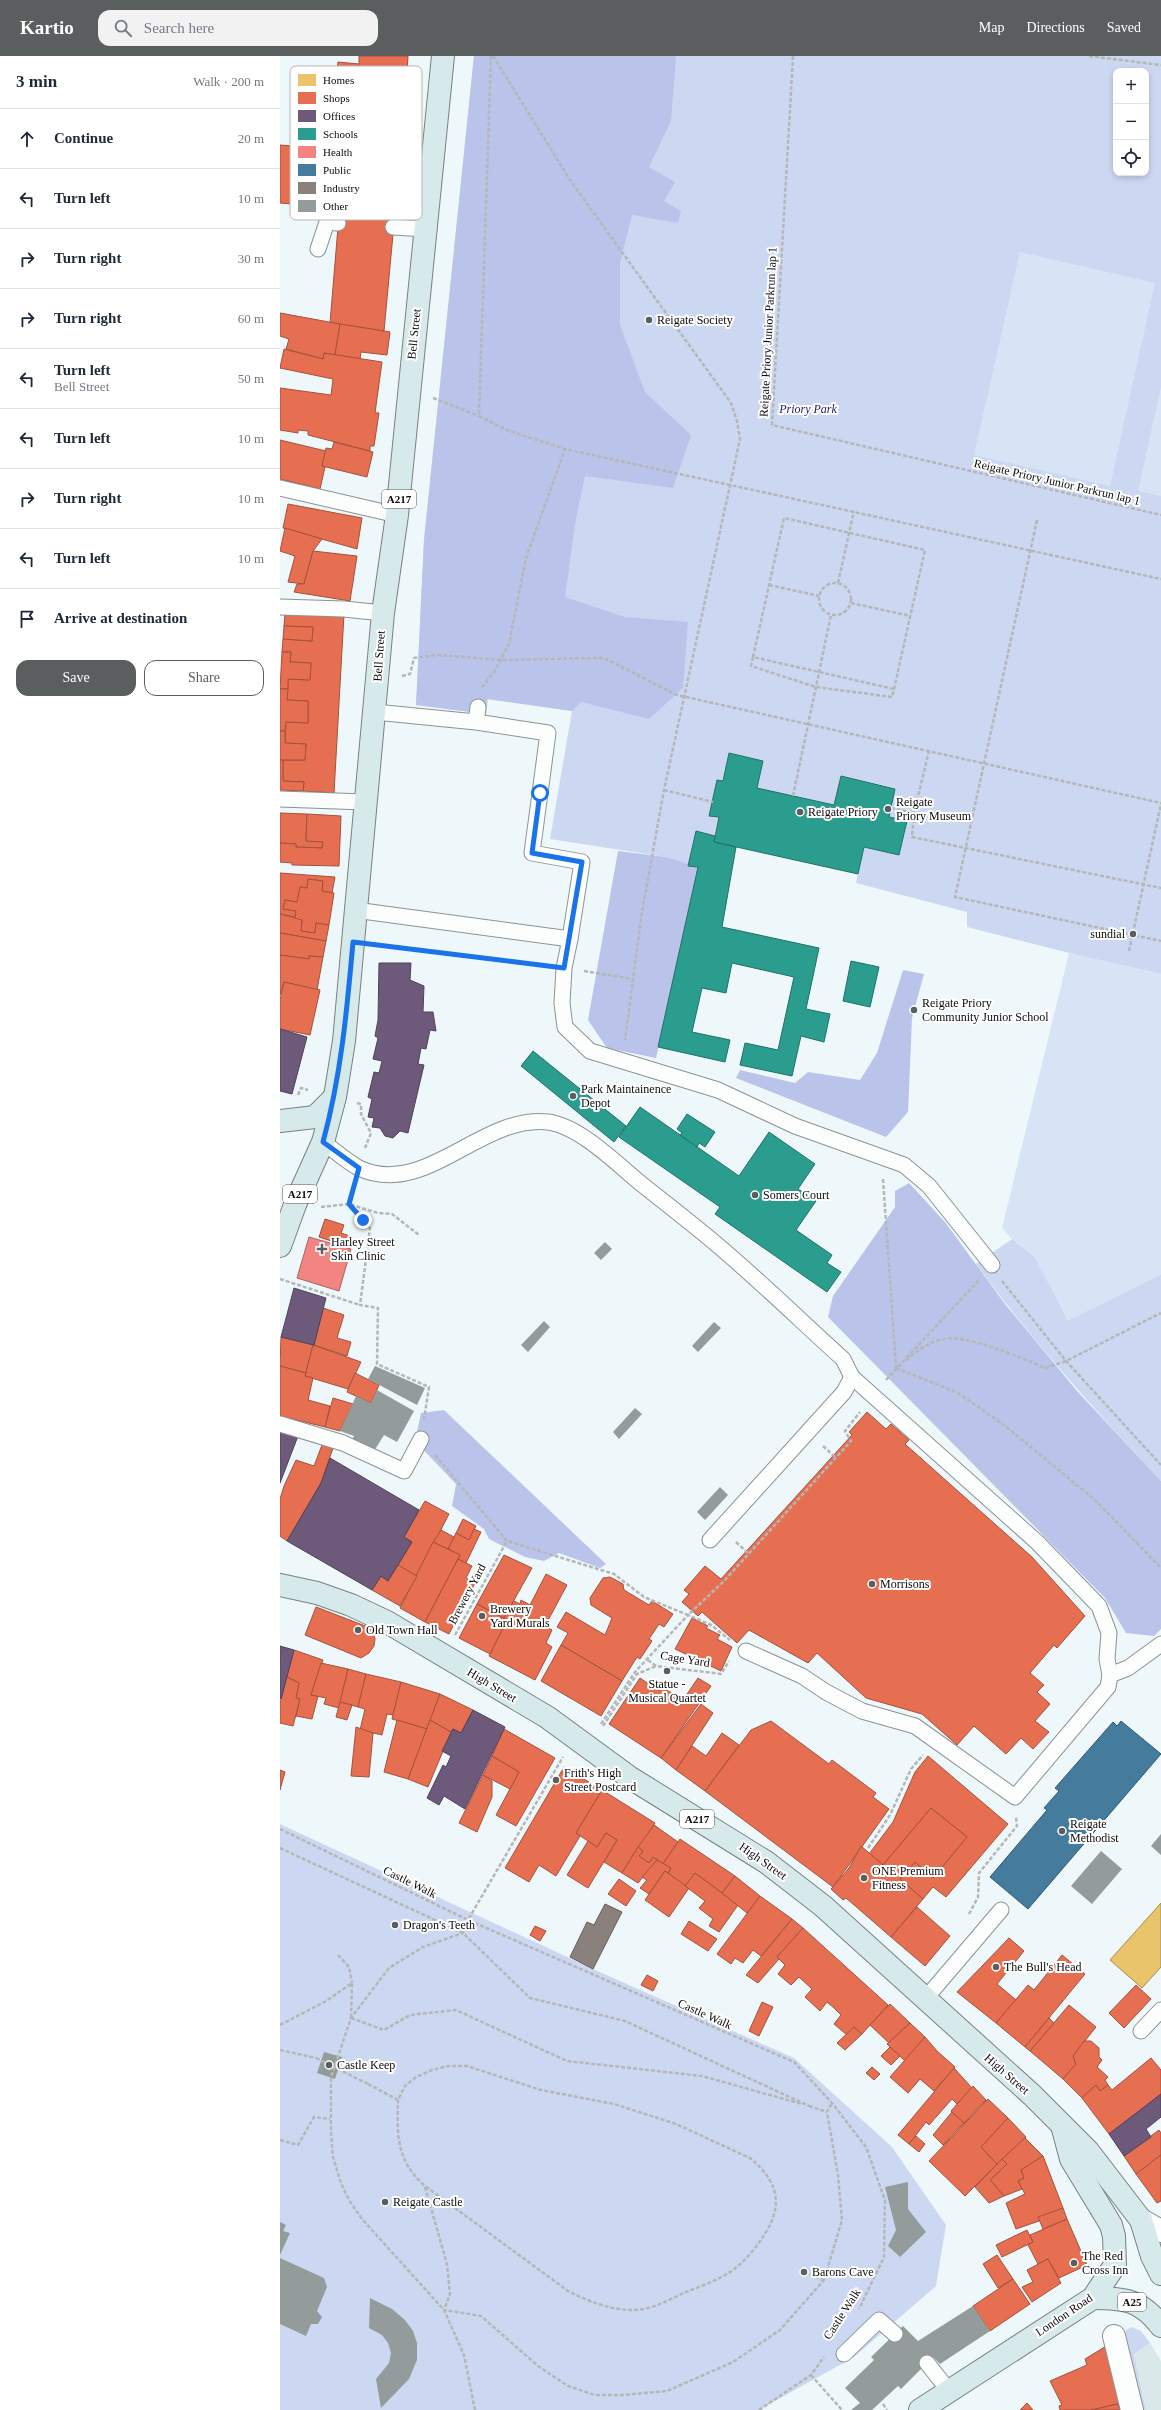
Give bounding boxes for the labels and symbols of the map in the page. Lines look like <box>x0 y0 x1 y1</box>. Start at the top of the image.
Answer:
legend <box>290 66 422 220</box>
text: Homes <box>323 74 354 86</box>
text: Shops <box>323 92 350 104</box>
text: Offices <box>323 110 355 122</box>
text: Schools <box>323 128 358 140</box>
text: Health <box>323 146 353 158</box>
text: Public <box>323 164 351 176</box>
text: Industry <box>323 182 360 194</box>
text: Other <box>323 200 348 212</box>
street label: Reigate Priory Junior Parkrun lap 1 <box>757 247 779 417</box>
street label: Bell Street <box>404 307 424 360</box>
place label: Reigate Society <box>657 313 733 327</box>
marker: Reigate Society <box>644 315 654 325</box>
park label: Priory Park <box>778 402 838 416</box>
street label: Reigate Priory Junior Parkrun lap 1 <box>972 456 1142 508</box>
road number: A217 <box>382 490 416 508</box>
street label: Bell Street <box>370 629 388 682</box>
route start <box>531 784 549 802</box>
place label: Reigate Priory Museum <box>896 795 972 823</box>
marker: Reigate Priory Museum <box>883 804 893 814</box>
place label: Reigate Priory <box>808 805 878 819</box>
marker: Reigate Priory <box>795 807 805 817</box>
place label: sundial <box>1090 927 1126 941</box>
marker: sundial <box>1128 929 1138 939</box>
place label: Reigate Priory Community Junior School <box>922 996 1049 1024</box>
marker: Reigate Priory Community Junior School <box>909 1005 919 1015</box>
place label: Park Maintainence Depot <box>581 1082 671 1110</box>
marker: Park Maintainence Depot <box>568 1091 578 1101</box>
road number: A217 <box>283 1185 317 1203</box>
place label: Somers Court <box>763 1188 830 1202</box>
marker: Somers Court <box>750 1190 760 1200</box>
route end <box>354 1211 372 1229</box>
place label: Harley Street Skin Clinic <box>331 1235 395 1263</box>
marker: Harley Street Skin Clinic <box>316 1243 328 1255</box>
street label: Brewery Yard <box>445 1561 489 1627</box>
place label: Morrisons <box>880 1577 930 1591</box>
marker: Morrisons <box>867 1579 877 1589</box>
place label: Brewery Yard Murals <box>490 1602 550 1630</box>
marker: Brewery Yard Murals <box>477 1611 487 1621</box>
place label: Old Town Hall <box>366 1623 438 1637</box>
marker: Old Town Hall <box>353 1625 363 1635</box>
street label: Cage Yard <box>659 1648 711 1670</box>
street label: High Street <box>465 1665 520 1706</box>
marker: Statue - Musical Quartet <box>662 1666 672 1676</box>
place label: Statue - Musical Quartet <box>628 1677 706 1705</box>
place label: Frith's High Street Postcard <box>564 1766 636 1794</box>
marker: Frith's High Street Postcard <box>551 1775 561 1785</box>
road number: A217 <box>680 1810 714 1828</box>
place label: Reigate Methodist <box>1070 1817 1119 1845</box>
marker: Reigate Methodist <box>1057 1826 1067 1836</box>
street label: High Street <box>736 1839 790 1883</box>
street label: Castle Walk <box>381 1863 439 1901</box>
place label: ONE Premium Fitness <box>872 1864 944 1892</box>
marker: ONE Premium Fitness <box>859 1873 869 1883</box>
place label: Dragon's Teeth <box>403 1918 475 1932</box>
marker: Dragon's Teeth <box>390 1920 400 1930</box>
place label: The Bull's Head <box>1004 1960 1081 1974</box>
marker: The Bull's Head <box>991 1962 1001 1972</box>
street label: Castle Walk <box>676 1996 734 2032</box>
street label: High Street <box>982 2051 1033 2098</box>
place label: Castle Keep <box>337 2058 395 2072</box>
marker: Castle Keep <box>324 2060 334 2070</box>
place label: Reigate Castle <box>393 2195 463 2209</box>
marker: Reigate Castle <box>380 2197 390 2207</box>
place label: The Red Cross Inn <box>1082 2249 1128 2277</box>
marker: The Red Cross Inn <box>1069 2258 1079 2268</box>
place label: Barons Cave <box>812 2265 874 2279</box>
marker: Barons Cave <box>799 2267 809 2277</box>
street label: Castle Walk <box>820 2286 864 2342</box>
street label: London Road <box>1033 2291 1095 2339</box>
road number: A25 <box>1118 2293 1146 2311</box>

